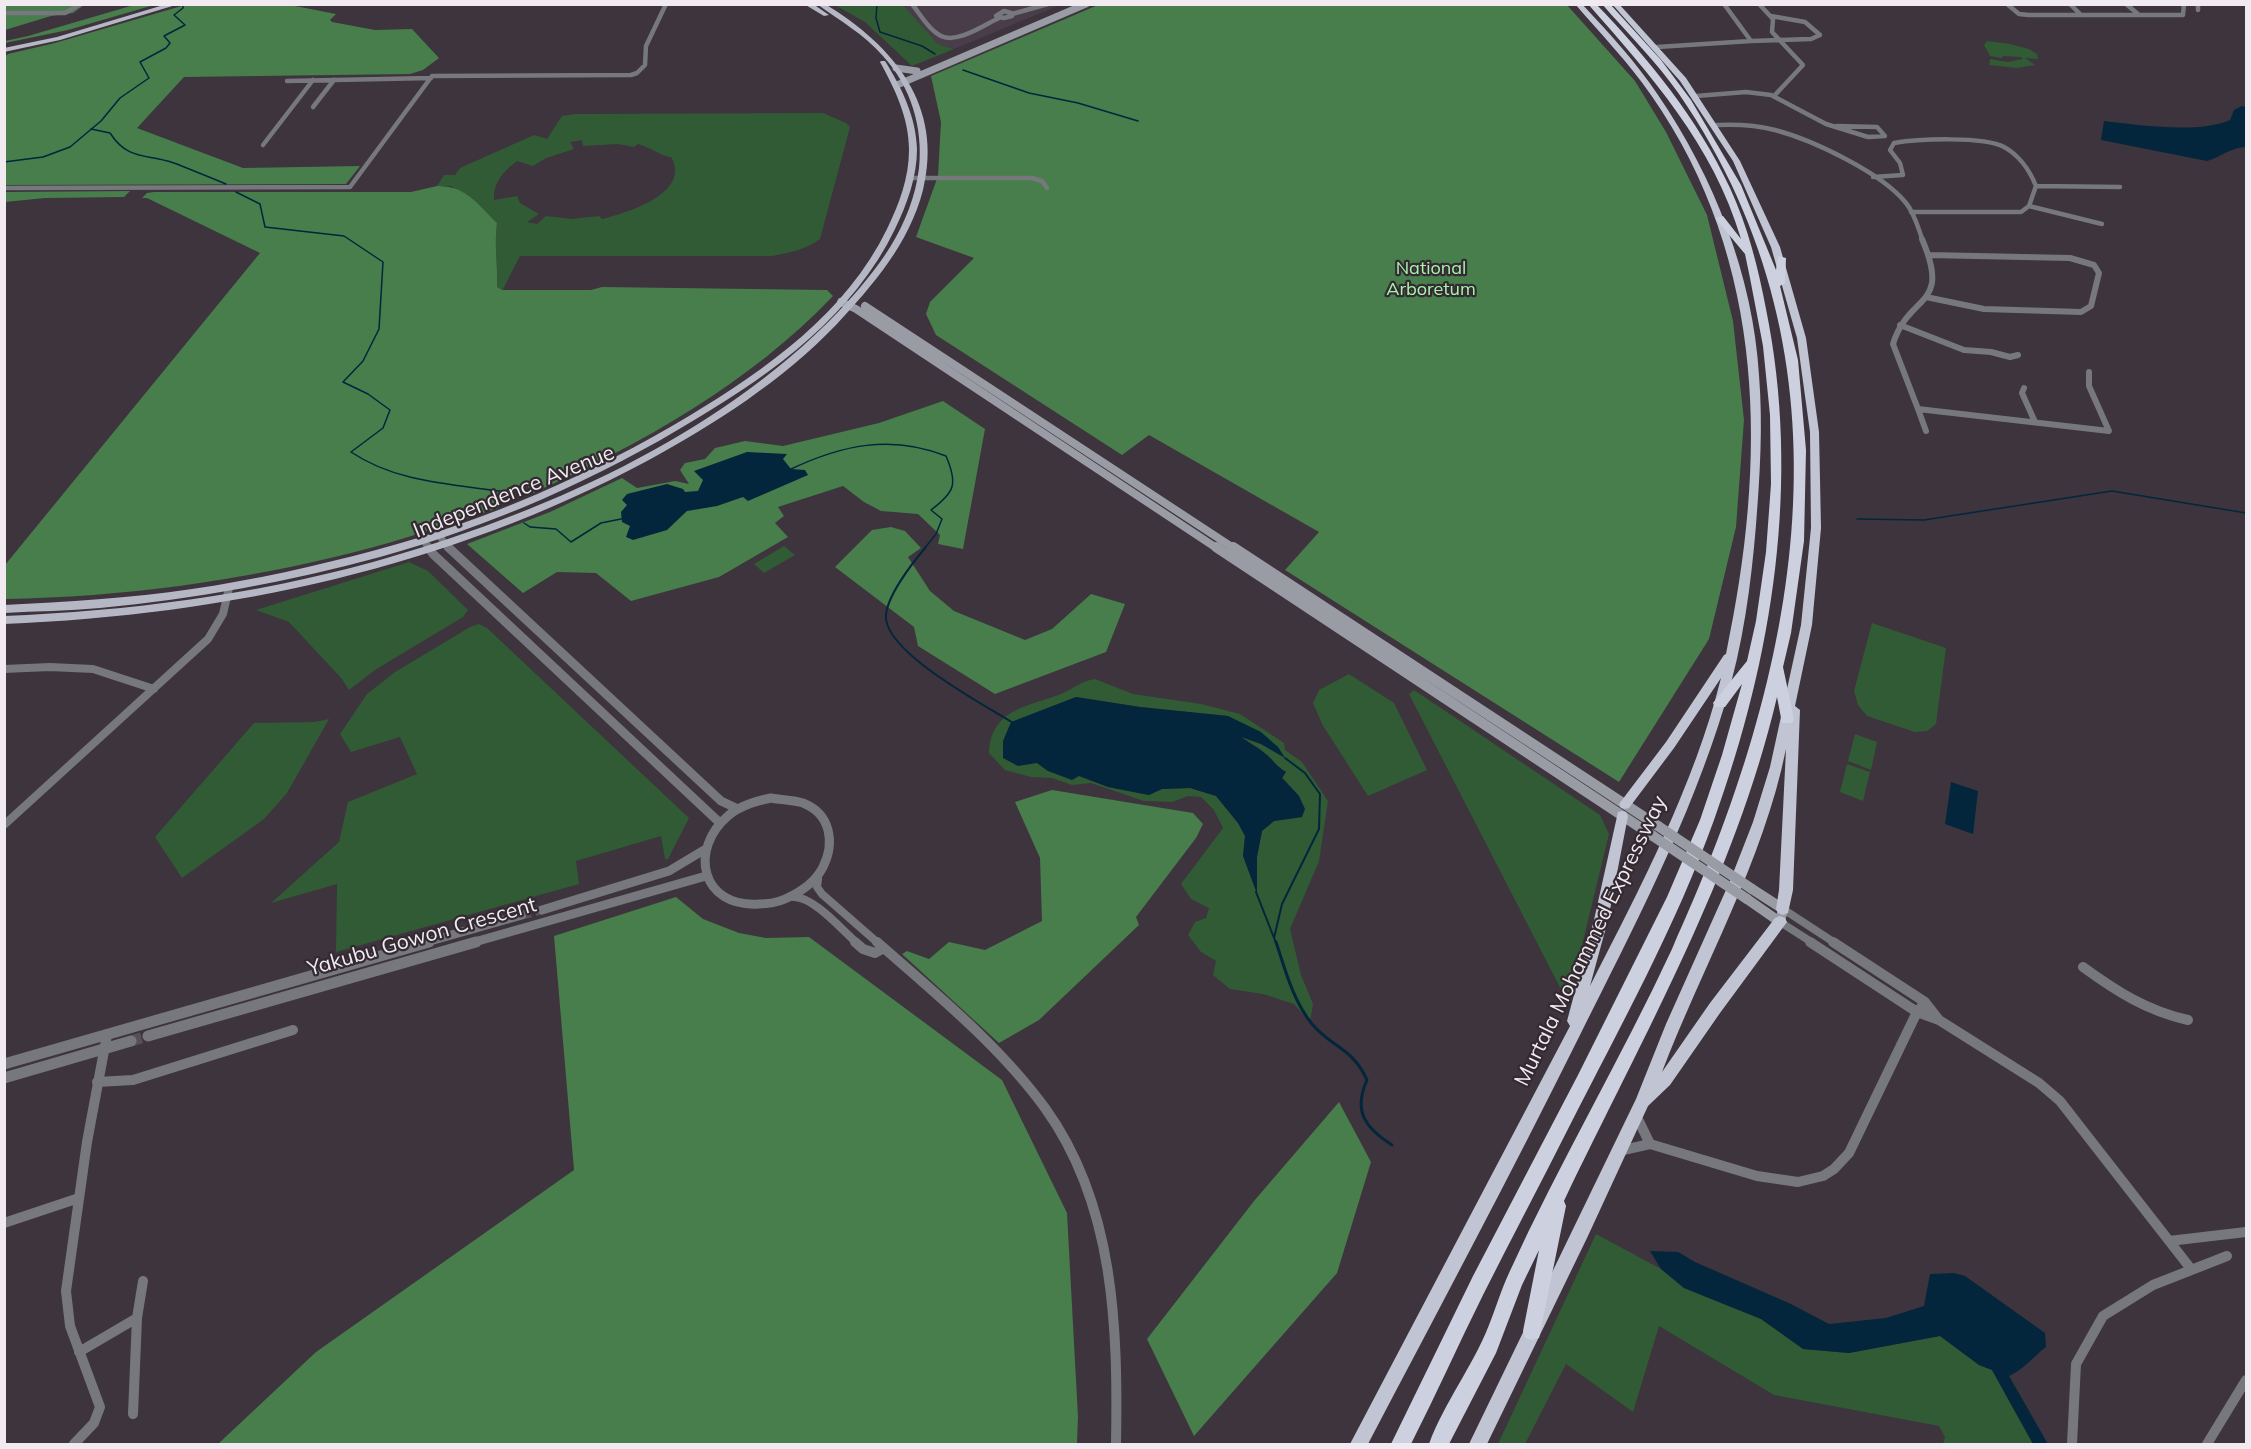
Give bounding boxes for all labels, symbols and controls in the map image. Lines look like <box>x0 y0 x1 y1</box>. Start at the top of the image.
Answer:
park label: National Arboretum <box>1386 258 1476 300</box>
street label: Independence Avenue <box>410 440 618 544</box>
street label: Murtala Mohammed Expressway <box>1510 792 1672 1090</box>
street label: Yakubu Gowon Crescent <box>305 892 539 982</box>

